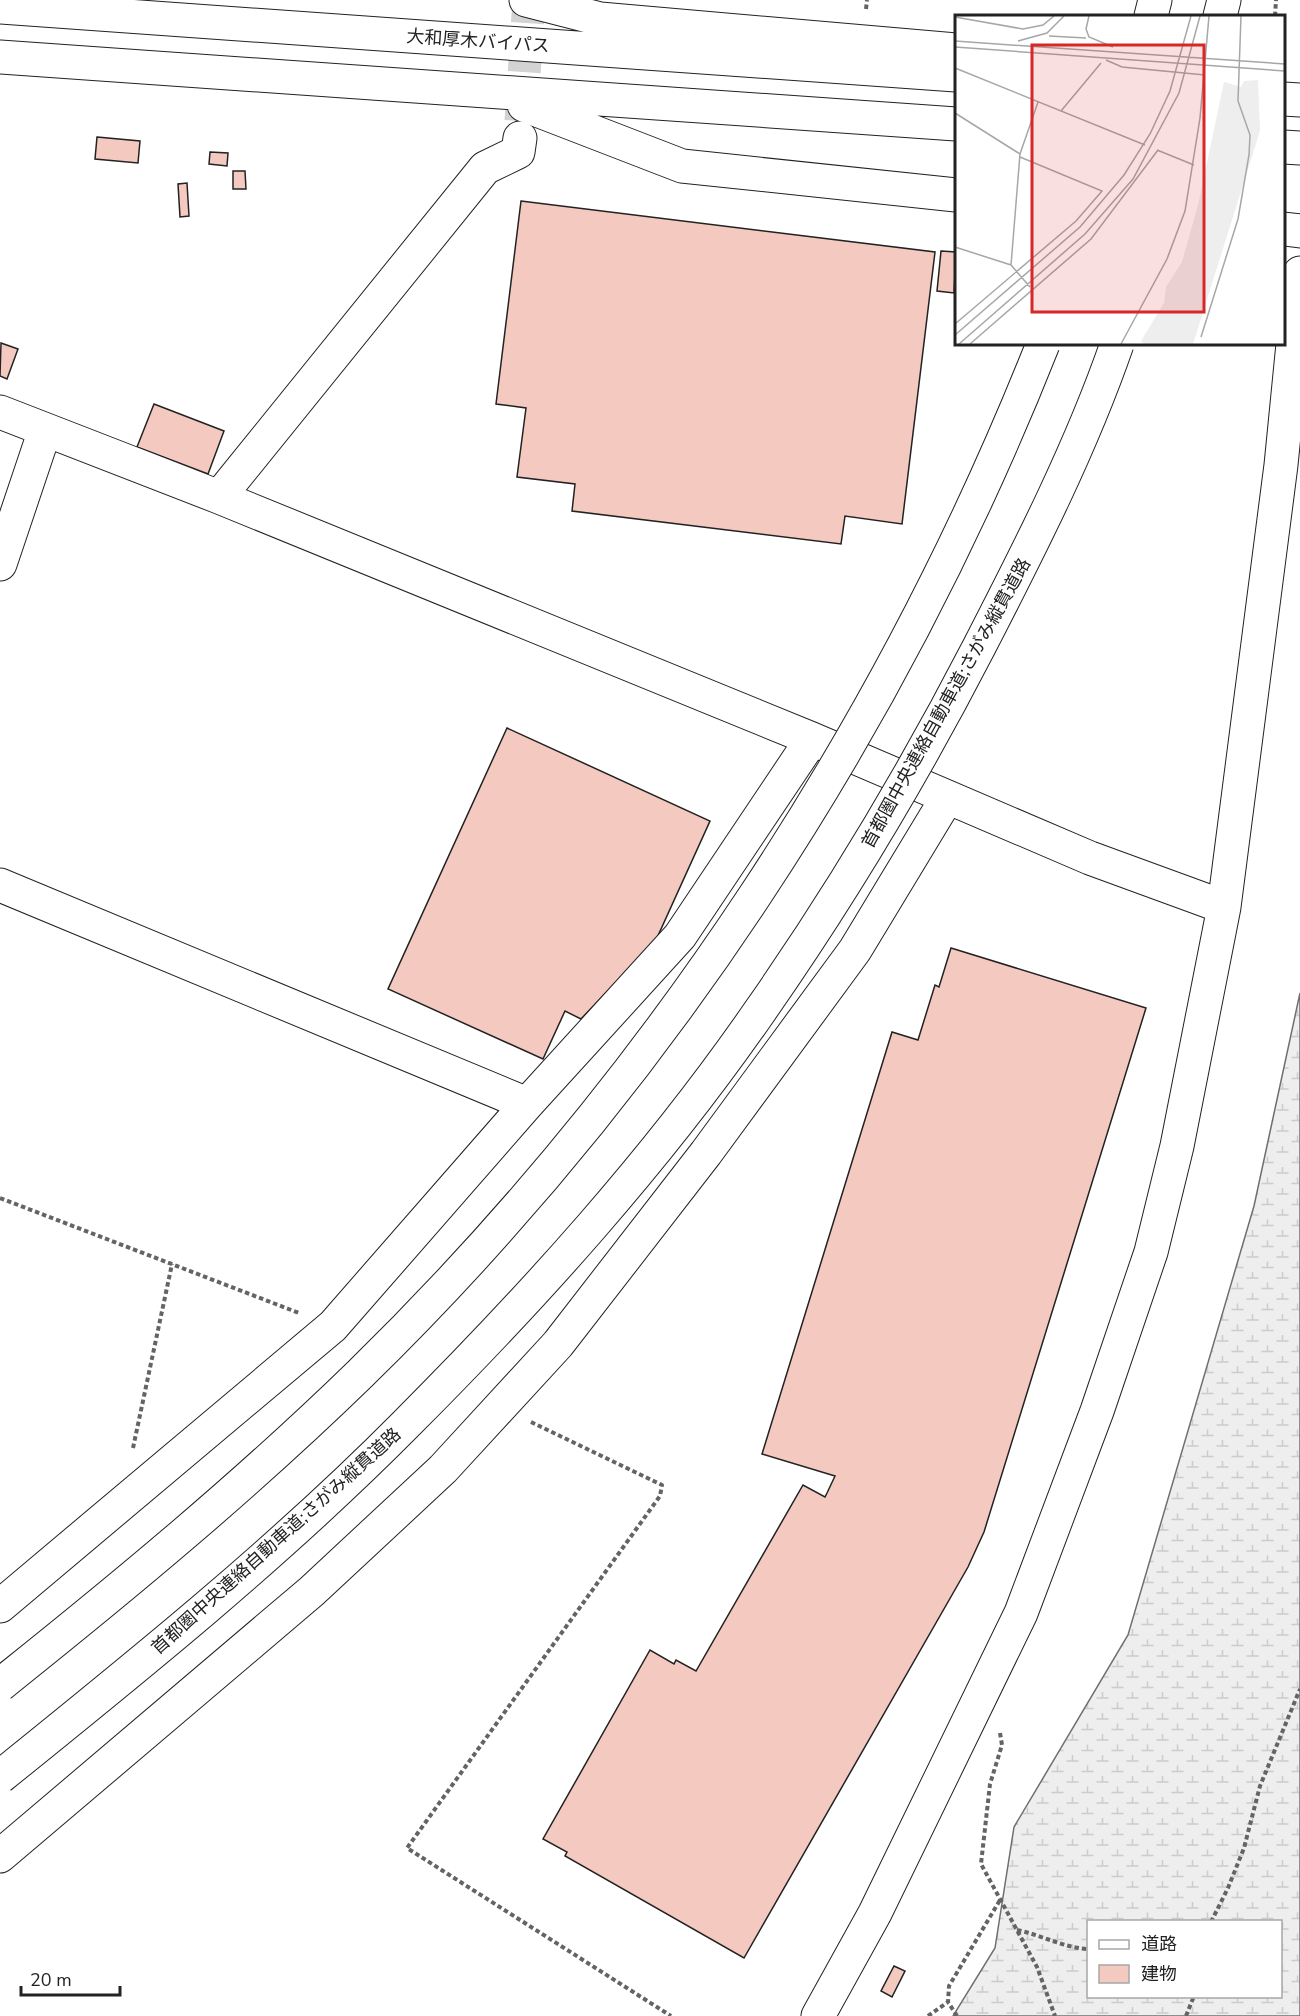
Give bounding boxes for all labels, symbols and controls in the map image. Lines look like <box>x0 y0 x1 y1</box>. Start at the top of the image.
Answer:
inset map <box>955 15 1285 345</box>
street label: 大和厚木バイパス <box>406 24 550 58</box>
street label: 首都圏中央連絡自動車道;さがみ縦貫道路 <box>856 554 1036 852</box>
street label: 首都圏中央連絡自動車道;さがみ縦貫道路 <box>146 1422 406 1660</box>
legend <box>1087 1920 1282 1998</box>
text: 道路 <box>1141 1932 1177 1956</box>
scale bar <box>21 1959 120 1997</box>
text: 建物 <box>1141 1962 1177 1986</box>
text: 20 m <box>30 1968 72 1992</box>

